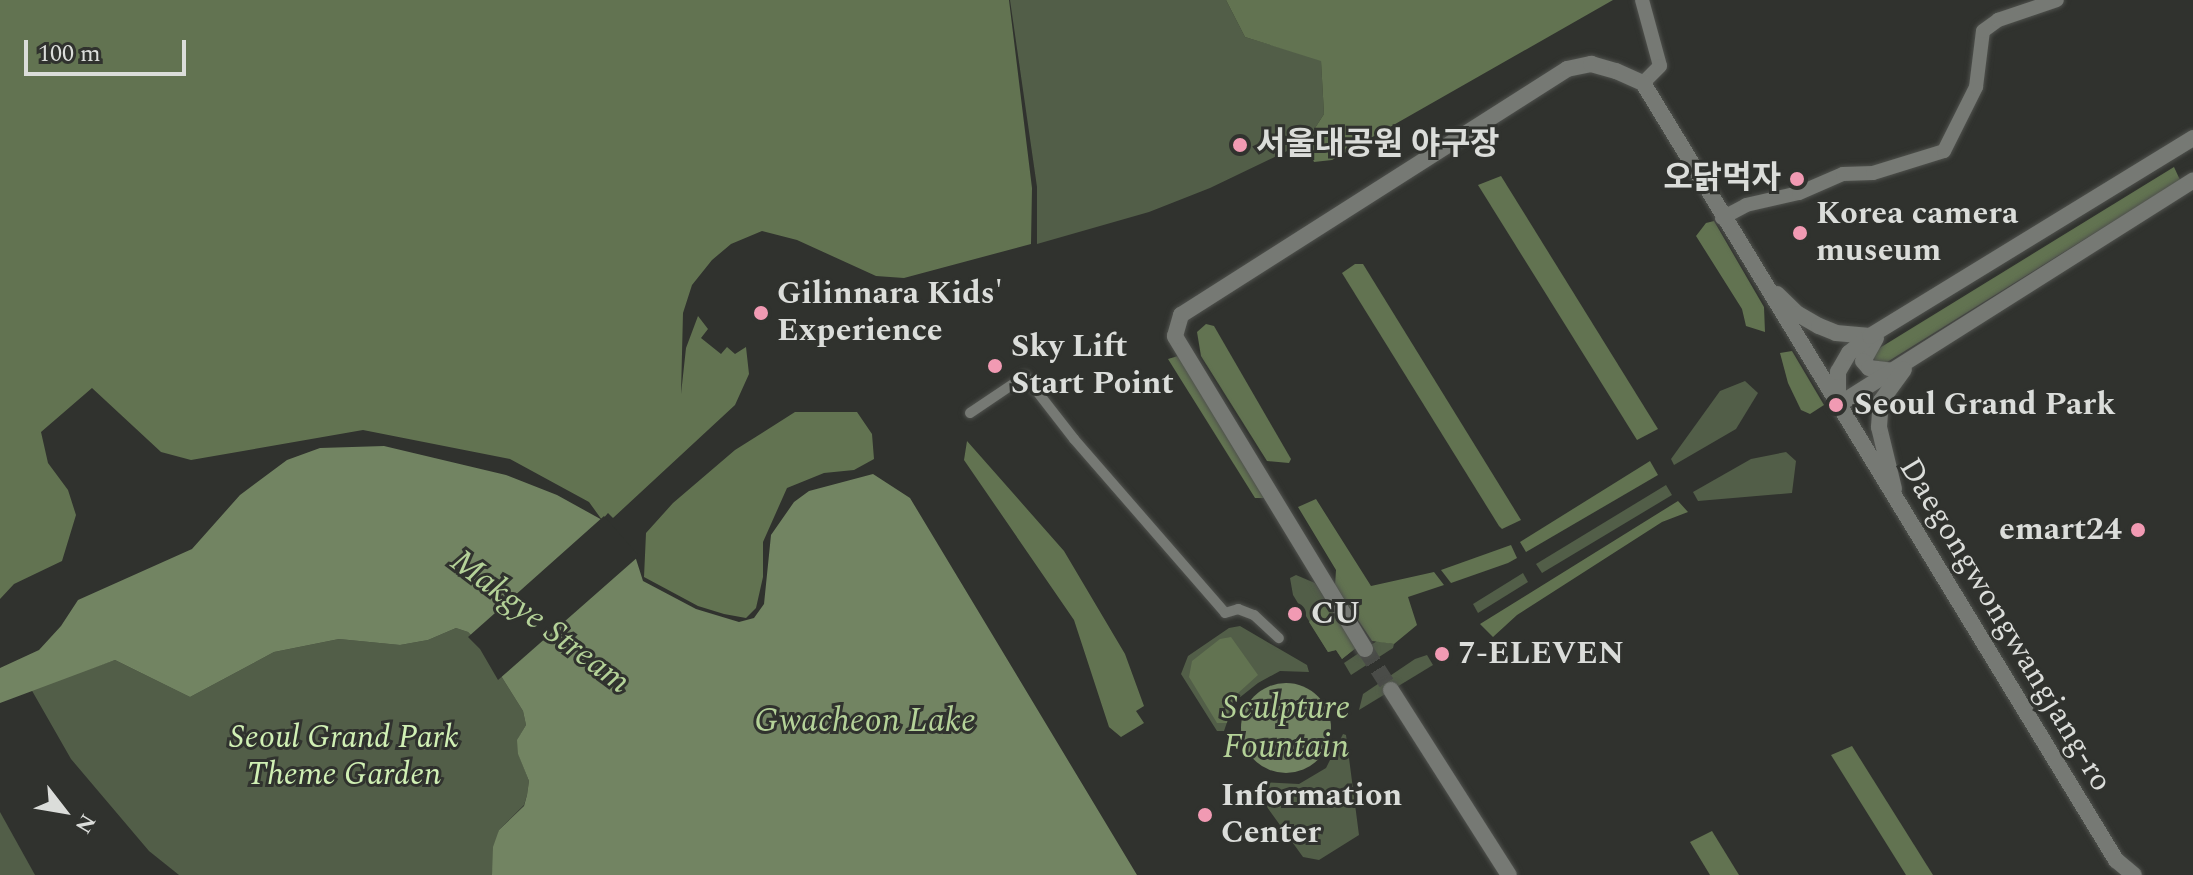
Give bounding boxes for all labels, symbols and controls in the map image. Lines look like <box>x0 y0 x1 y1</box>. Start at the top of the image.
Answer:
scale bar <box>28 24 190 74</box>
text: 100 m <box>38 36 101 72</box>
place label: 서울대공원 야구장 <box>1256 126 1500 164</box>
marker: 서울대공원 야구장 <box>1231 136 1249 154</box>
place label: 오닭먹자 <box>1663 160 1781 198</box>
marker: 오닭먹자 <box>1788 170 1806 188</box>
place label: Korea camera museum <box>1816 196 2019 271</box>
marker: Korea camera museum <box>1791 224 1809 242</box>
place label: Gilinnara Kids' Experience <box>777 276 1003 351</box>
marker: Gilinnara Kids' Experience <box>752 304 770 322</box>
place label: Sky Lift Start Point <box>1011 329 1174 404</box>
marker: Sky Lift Start Point <box>986 357 1004 375</box>
place label: Seoul Grand Park <box>1854 386 2115 424</box>
marker: Seoul Grand Park <box>1825 394 1847 416</box>
street label: Daegongwongwangjang-ro <box>1890 451 2120 799</box>
place label: emart24 <box>1999 511 2122 549</box>
marker: emart24 <box>2129 521 2147 539</box>
water label: Makgye Stream <box>442 541 638 703</box>
place label: CU <box>1311 595 1360 633</box>
marker: CU <box>1286 605 1304 623</box>
place label: 7-ELEVEN <box>1458 635 1624 673</box>
marker: 7-ELEVEN <box>1433 645 1451 663</box>
water label: Sculpture Fountain <box>1222 688 1350 768</box>
water label: Gwacheon Lake <box>754 702 976 742</box>
park label: Seoul Grand Park Theme Garden <box>229 720 459 795</box>
north arrow <box>24 771 104 851</box>
place label: Information Center <box>1221 778 1402 853</box>
marker: Information Center <box>1196 806 1214 824</box>
text: N <box>66 807 104 840</box>

